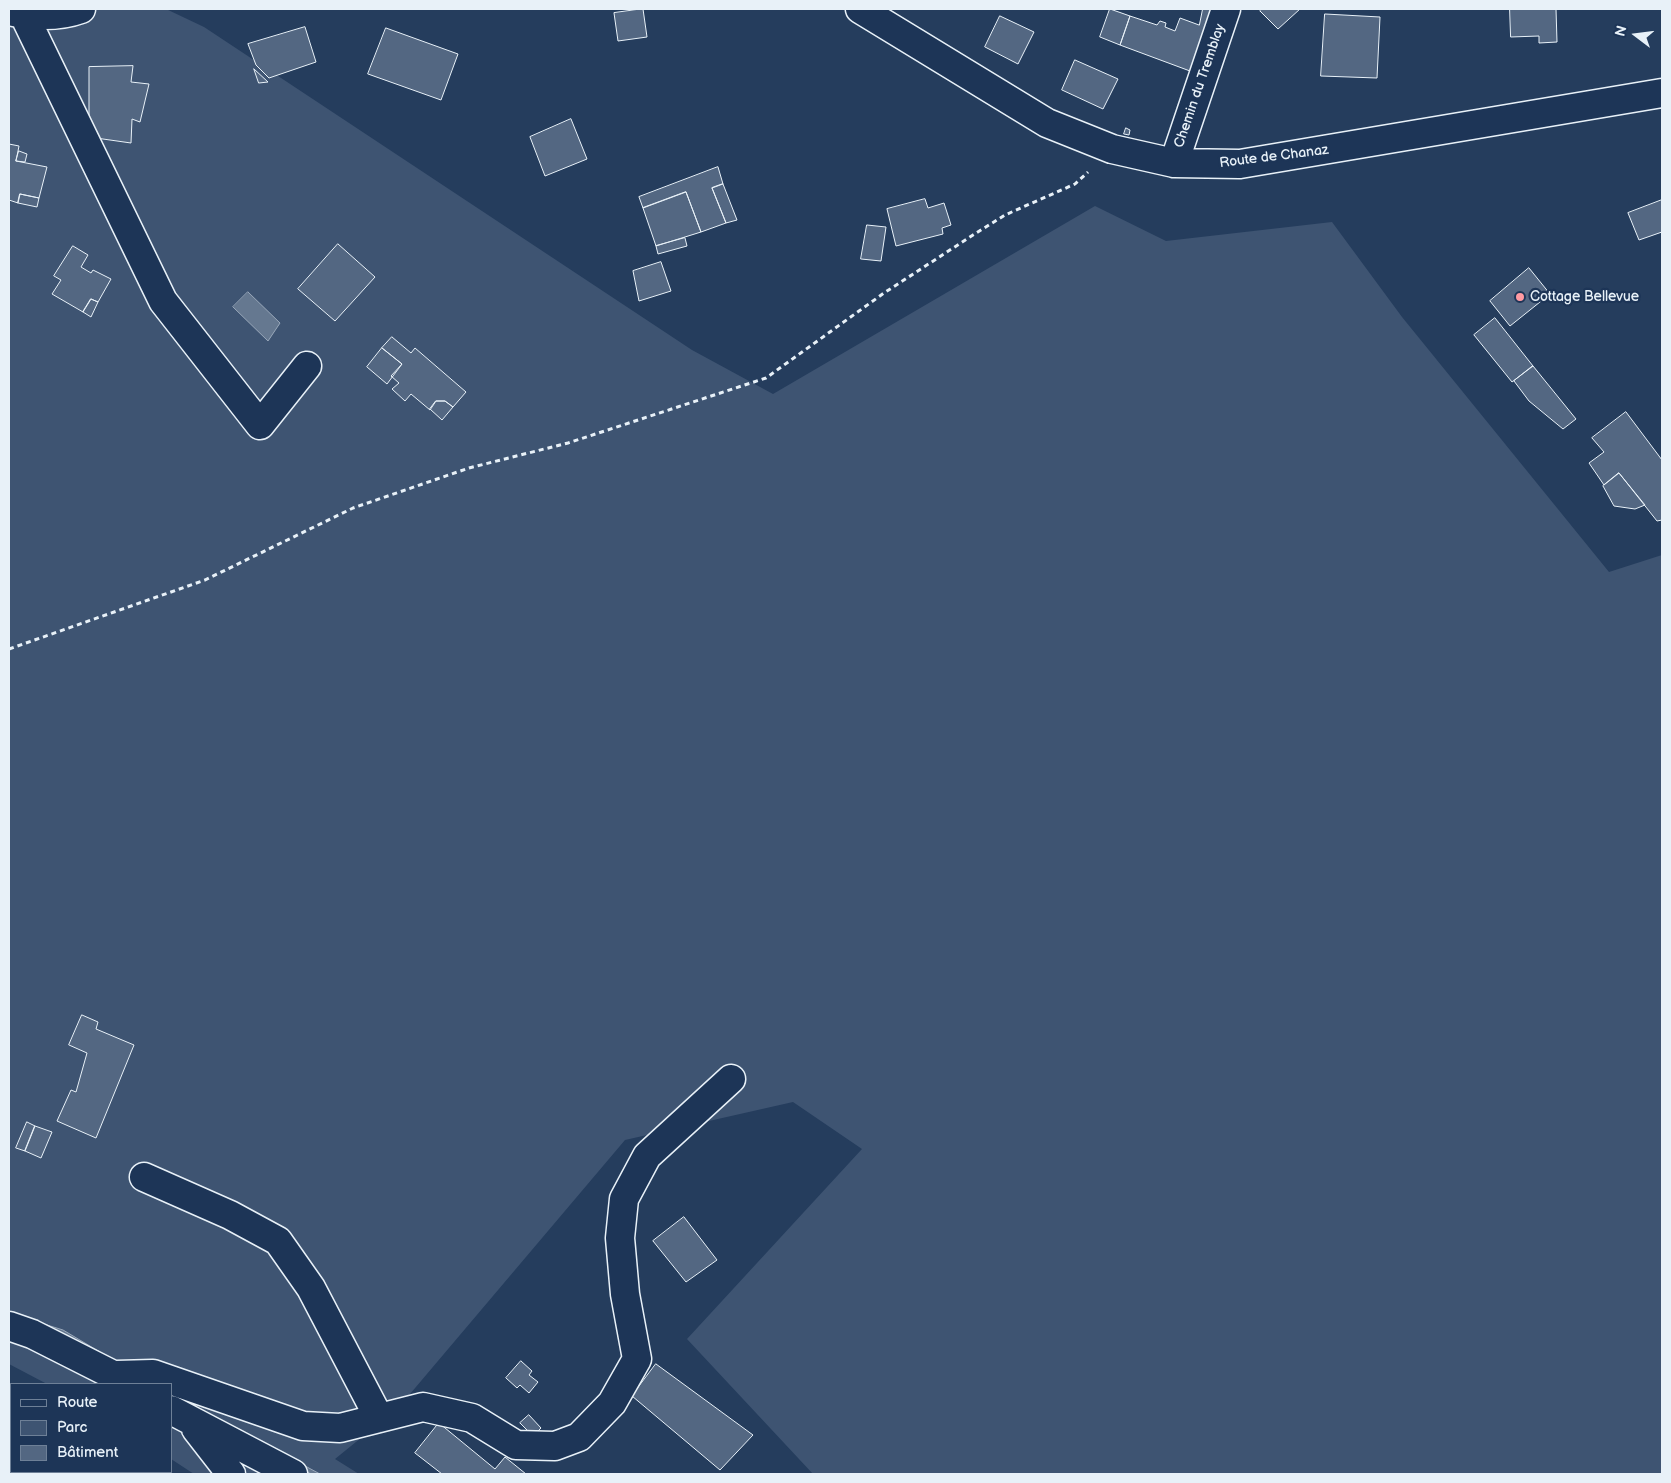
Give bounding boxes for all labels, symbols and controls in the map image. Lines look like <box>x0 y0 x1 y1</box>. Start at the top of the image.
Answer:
north arrow <box>1611 10 1661 60</box>
street label: Chemin du Tremblay <box>1171 22 1229 150</box>
text: N <box>1611 24 1631 38</box>
street label: Route de Chanaz <box>1219 142 1329 172</box>
place label: Cottage Bellevue <box>1530 289 1639 305</box>
marker: Cottage Bellevue <box>1514 291 1526 303</box>
legend <box>10 1383 172 1473</box>
text: Route <box>57 1393 97 1412</box>
text: Parc <box>57 1418 87 1437</box>
text: Bâtiment <box>57 1443 118 1462</box>

